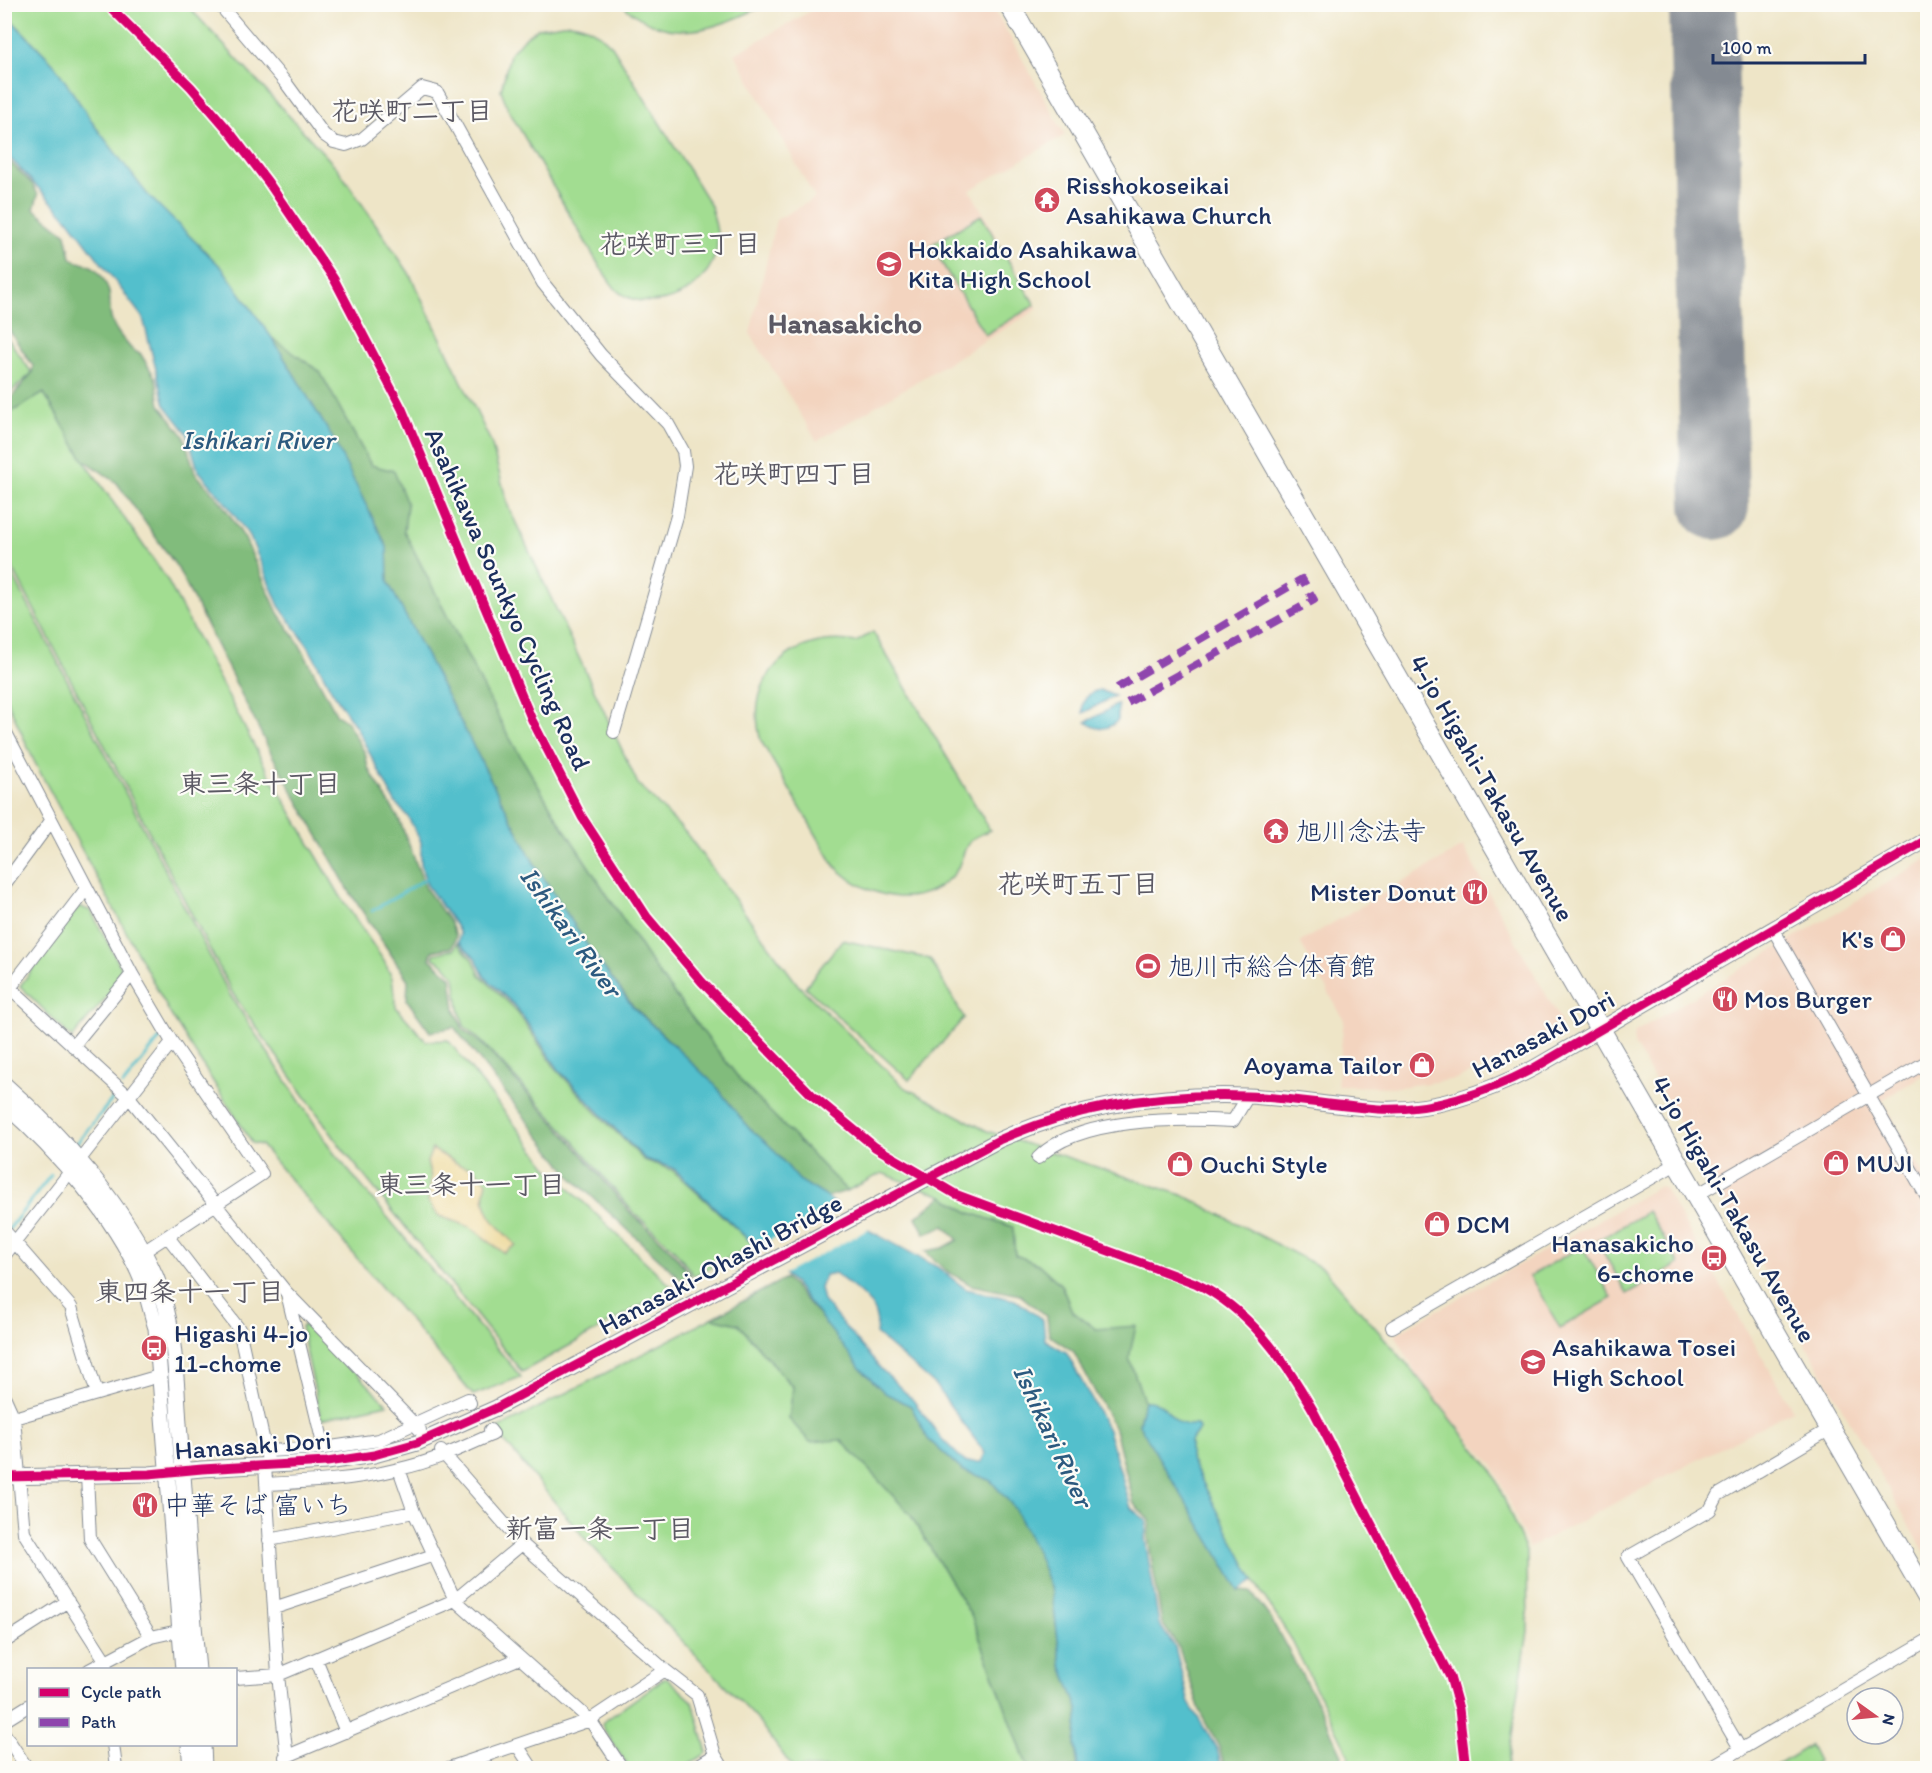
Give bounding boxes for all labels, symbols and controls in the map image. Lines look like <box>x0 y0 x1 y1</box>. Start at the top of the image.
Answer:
scale bar <box>1713 27 1864 65</box>
text: 100 m <box>1722 37 1772 59</box>
district label: 花咲町二丁目 <box>331 94 493 127</box>
place label: Risshokoseikai Asahikawa Church <box>1066 169 1272 231</box>
temple icon: Risshokoseikai Asahikawa Church <box>1032 185 1062 215</box>
district label: 花咲町三丁目 <box>599 227 761 260</box>
place label: Hokkaido Asahikawa Kita High School <box>908 233 1137 295</box>
school or university icon: Hokkaido Asahikawa Kita High School <box>874 249 904 279</box>
district label: Hanasakicho <box>768 306 922 340</box>
water label: Ishikari River <box>182 423 338 456</box>
street label: Asahikawa Sounkyo Cycling Road <box>418 423 598 776</box>
district label: 花咲町四丁目 <box>713 457 875 490</box>
street label: 4-jo Higahi-Takasu Avenue <box>1402 649 1582 927</box>
district label: 東三条十丁目 <box>179 767 341 800</box>
place label: 旭川念法寺 <box>1296 815 1426 847</box>
temple icon: 旭川念法寺 <box>1261 816 1291 846</box>
water label: Ishikari River <box>513 860 632 1006</box>
district label: 花咲町五丁目 <box>997 867 1159 900</box>
place label: Mister Donut <box>1310 876 1456 908</box>
restaurant icon: Mister Donut <box>1460 877 1490 907</box>
place label: K's <box>1841 923 1874 955</box>
shop icon: K's <box>1878 924 1908 954</box>
place label: 旭川市総合体育館 <box>1168 950 1376 982</box>
sports icon: 旭川市総合体育館 <box>1133 951 1163 981</box>
street label: Hanasaki Dori <box>1466 983 1620 1085</box>
place label: Mos Burger <box>1744 983 1872 1015</box>
restaurant icon: Mos Burger <box>1710 984 1740 1014</box>
place label: Aoyama Tailor <box>1244 1049 1403 1081</box>
shop icon: Aoyama Tailor <box>1407 1050 1437 1080</box>
street label: 4-jo Higahi-Takasu Avenue <box>1644 1070 1824 1348</box>
place label: MUJI <box>1856 1147 1912 1179</box>
place label: Ouchi Style <box>1200 1148 1328 1180</box>
shop icon: MUJI <box>1821 1148 1851 1178</box>
shop icon: Ouchi Style <box>1165 1149 1195 1179</box>
district label: 東三条十一丁目 <box>377 1168 566 1201</box>
street label: Hanasaki-Ohashi Bridge <box>593 1186 847 1342</box>
place label: DCM <box>1456 1208 1510 1240</box>
shop icon: DCM <box>1422 1209 1452 1239</box>
place label: Hanasakicho 6-chome <box>1551 1227 1694 1289</box>
bus stop icon: Hanasakicho 6-chome <box>1699 1243 1729 1273</box>
district label: 東四条十一丁目 <box>96 1275 285 1308</box>
place label: Higashi 4-jo 11-chome <box>174 1317 308 1379</box>
place label: Asahikawa Tosei High School <box>1552 1331 1736 1393</box>
bus stop icon: Higashi 4-jo 11-chome <box>139 1333 169 1363</box>
school or university icon: Asahikawa Tosei High School <box>1518 1347 1548 1377</box>
water label: Ishikari River <box>1006 1359 1102 1515</box>
street label: Hanasaki Dori <box>173 1424 333 1466</box>
place label: 中華そば 富いち <box>164 1489 352 1521</box>
restaurant icon: 中華そば 富いち <box>130 1490 160 1520</box>
district label: 新富一条一丁目 <box>506 1512 695 1545</box>
legend <box>27 1668 237 1746</box>
text: Cycle path <box>81 1681 162 1703</box>
north arrow <box>1845 1686 1905 1746</box>
text: Path <box>81 1711 116 1733</box>
text: N <box>1878 1712 1900 1727</box>

